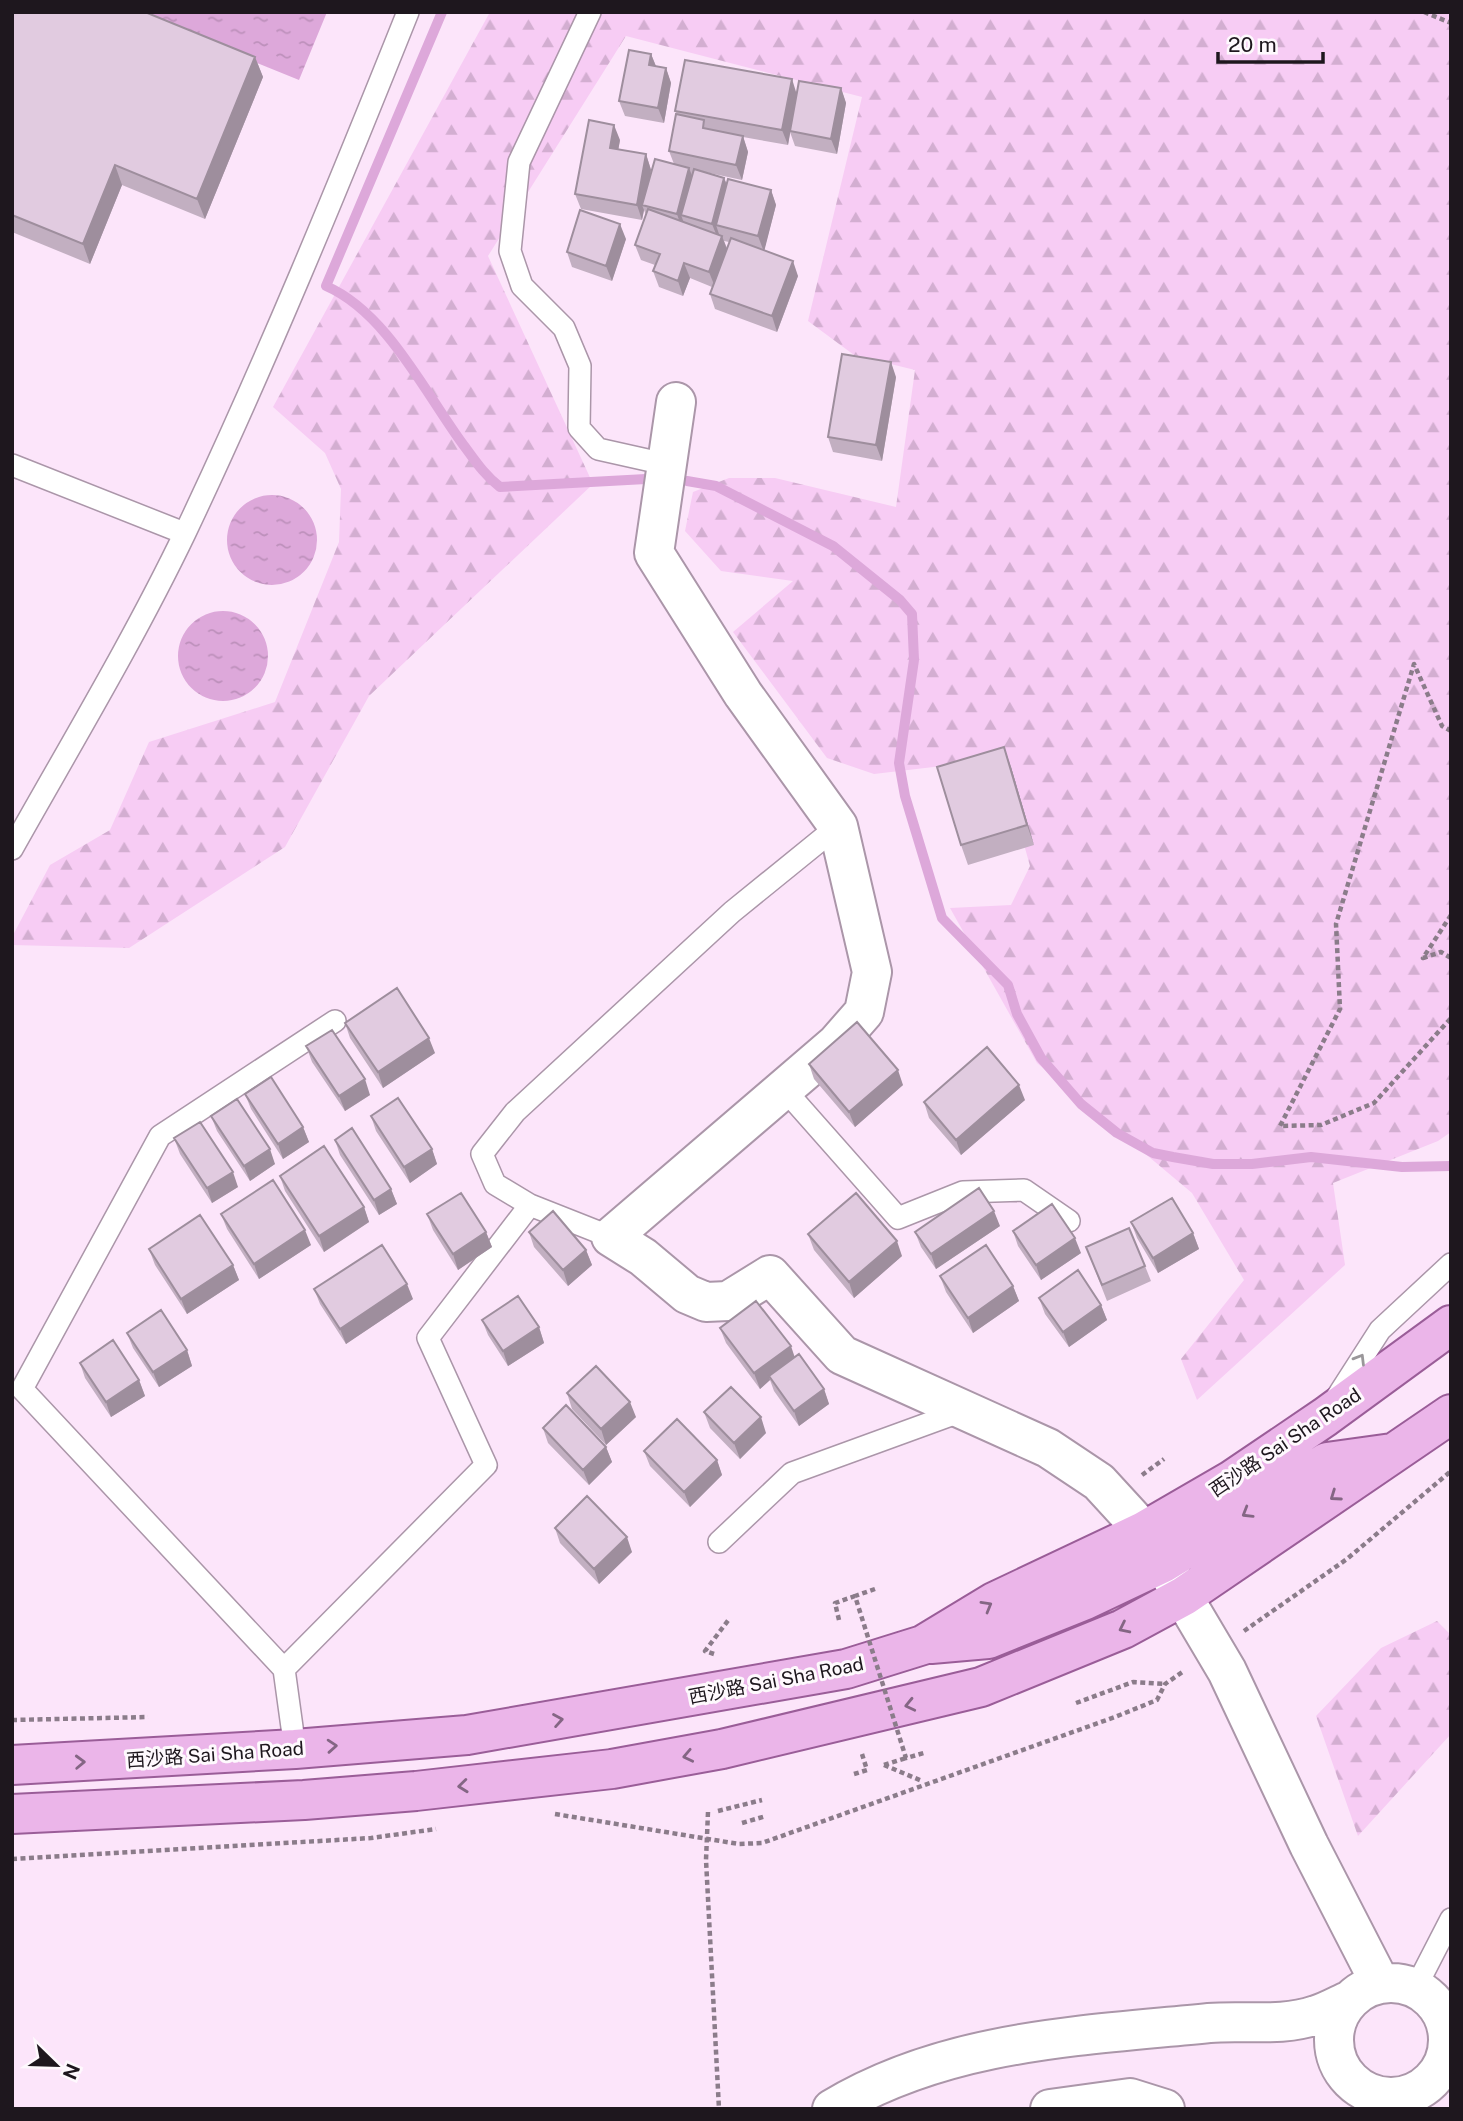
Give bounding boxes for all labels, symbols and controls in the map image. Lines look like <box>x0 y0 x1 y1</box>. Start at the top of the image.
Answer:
scale bar <box>1218 21 1323 65</box>
text: 20 m <box>1228 32 1277 57</box>
one-way arrow <box>1352 1353 1365 1366</box>
street label: 西沙路 Sai Sha Road <box>1205 1383 1365 1501</box>
one-way arrow <box>1330 1488 1343 1500</box>
one-way arrow <box>1242 1505 1255 1518</box>
one-way arrow <box>979 1601 992 1614</box>
one-way arrow <box>1119 1620 1131 1634</box>
street label: 西沙路 Sai Sha Road <box>687 1652 865 1708</box>
one-way arrow <box>904 1697 916 1711</box>
one-way arrow <box>552 1713 564 1728</box>
street label: 西沙路 Sai Sha Road <box>126 1737 304 1771</box>
one-way arrow <box>327 1739 338 1754</box>
one-way arrow <box>682 1748 694 1763</box>
one-way arrow <box>75 1754 86 1769</box>
one-way arrow <box>457 1778 469 1793</box>
north arrow <box>21 2030 91 2100</box>
text: N <box>59 2061 85 2083</box>

